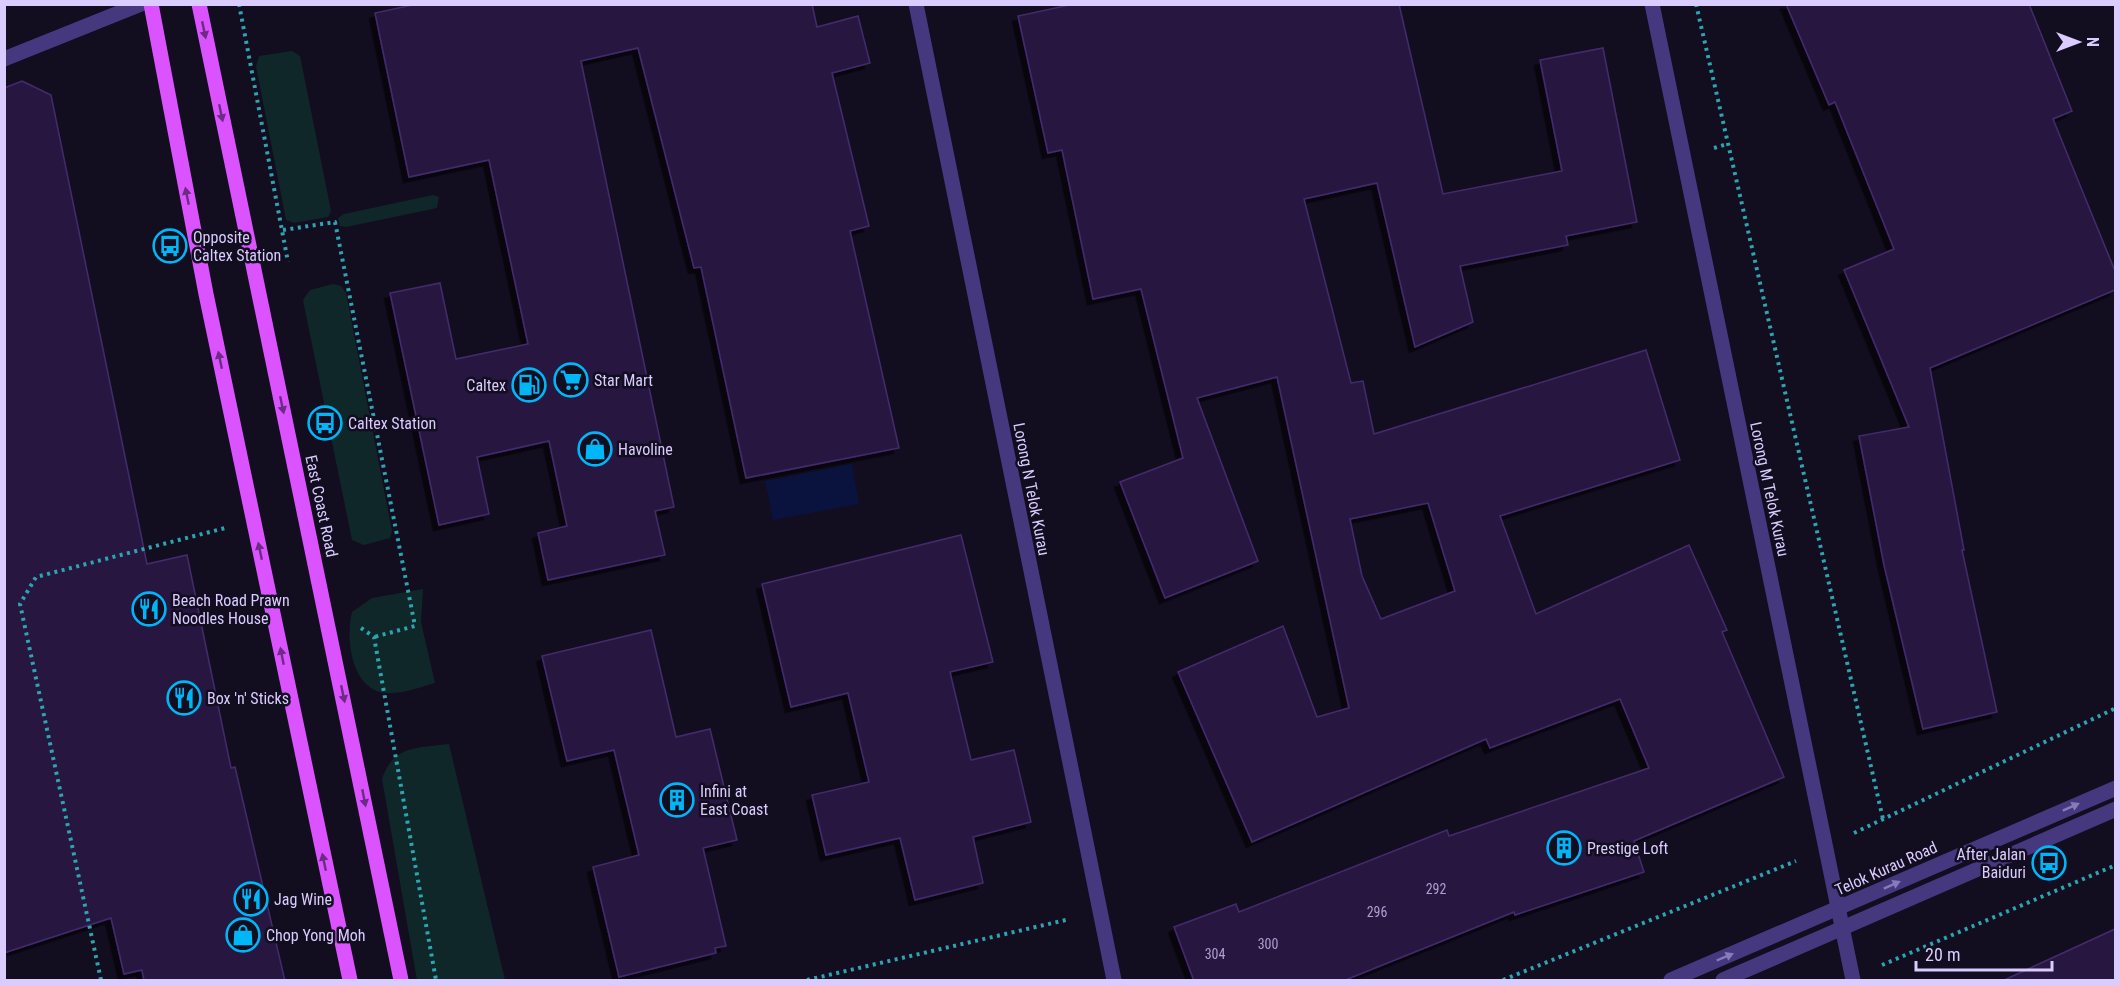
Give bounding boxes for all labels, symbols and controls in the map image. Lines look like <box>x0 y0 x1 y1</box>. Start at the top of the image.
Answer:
north arrow <box>2048 12 2108 72</box>
one-way arrow <box>200 21 209 40</box>
text: N <box>2083 37 2102 47</box>
one-way arrow <box>217 104 226 123</box>
one-way arrow <box>182 186 191 205</box>
bus stop icon: Opposite Caltex Station <box>152 228 188 264</box>
place label: Opposite Caltex Station <box>193 228 281 265</box>
one-way arrow <box>215 350 224 369</box>
supermarket icon: Star Mart <box>553 362 589 398</box>
fuel station icon: Caltex <box>511 367 547 403</box>
place label: Star Mart <box>594 371 653 390</box>
place label: Caltex <box>466 376 506 395</box>
one-way arrow <box>278 395 287 414</box>
bus stop icon: Caltex Station <box>307 405 343 441</box>
place label: Caltex Station <box>348 414 436 433</box>
street label: Lorong M Telok Kurau <box>1746 420 1793 558</box>
street label: Lorong N Telok Kurau <box>1009 421 1054 557</box>
shop icon: Havoline <box>577 431 613 467</box>
place label: Havoline <box>618 440 673 459</box>
street label: East Coast Road <box>301 453 342 559</box>
one-way arrow <box>255 541 264 560</box>
restaurant icon: Beach Road Prawn Noodles House <box>131 591 167 627</box>
place label: Beach Road Prawn Noodles House <box>172 591 290 628</box>
one-way arrow <box>277 647 286 666</box>
restaurant icon: Box 'n' Sticks <box>166 680 202 716</box>
one-way arrow <box>339 685 348 704</box>
place label: Box 'n' Sticks <box>207 689 289 708</box>
building icon: Infini at East Coast <box>659 782 695 818</box>
place label: Infini at East Coast <box>700 782 768 819</box>
one-way arrow <box>360 789 369 808</box>
one-way arrow <box>2062 802 2080 812</box>
building icon: Prestige Loft <box>1546 830 1582 866</box>
street label: Telok Kurau Road <box>1832 837 1940 899</box>
place label: Prestige Loft <box>1587 839 1669 858</box>
place label: After Jalan Baiduri <box>1956 845 2026 882</box>
bus stop icon: After Jalan Baiduri <box>2031 845 2067 881</box>
one-way arrow <box>319 852 328 871</box>
one-way arrow <box>1883 880 1901 889</box>
restaurant icon: Jag Wine <box>233 881 269 917</box>
house number: 292 <box>1426 881 1446 897</box>
place label: Jag Wine <box>274 890 332 909</box>
house number: 296 <box>1367 904 1387 920</box>
shop icon: Chop Yong Moh <box>225 917 261 953</box>
place label: Chop Yong Moh <box>266 926 365 945</box>
scale bar <box>1916 934 2052 972</box>
house number: 300 <box>1258 936 1278 952</box>
text: 20 m <box>1925 944 1960 965</box>
house number: 304 <box>1205 946 1225 962</box>
one-way arrow <box>1716 952 1734 962</box>

